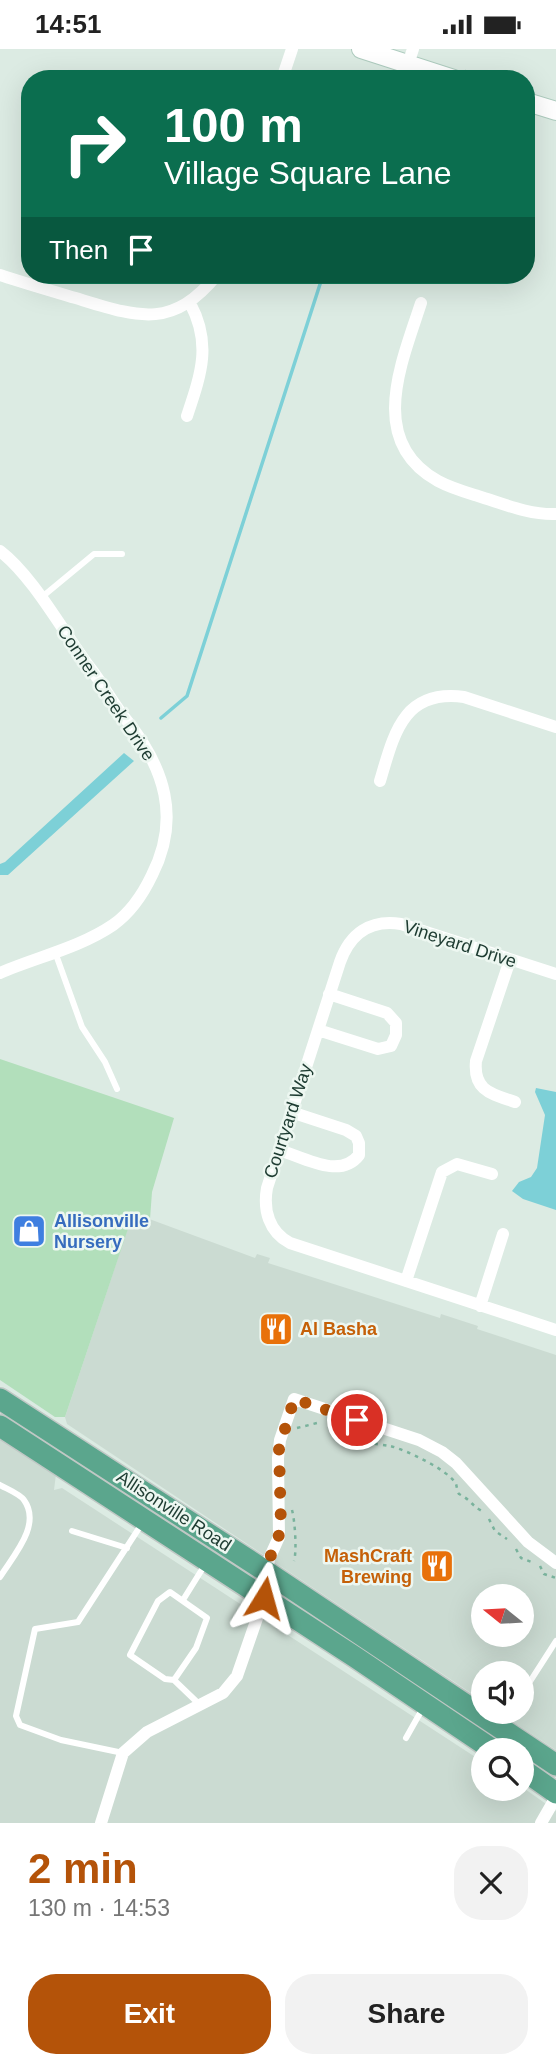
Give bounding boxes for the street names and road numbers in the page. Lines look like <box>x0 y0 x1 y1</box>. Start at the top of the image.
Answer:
street label: Conner Creek Drive <box>53 621 159 765</box>
street label: Vineyard Drive <box>401 916 519 972</box>
street label: Courtyard Way <box>260 1061 316 1181</box>
street label: Allisonville Road <box>113 1467 235 1555</box>

